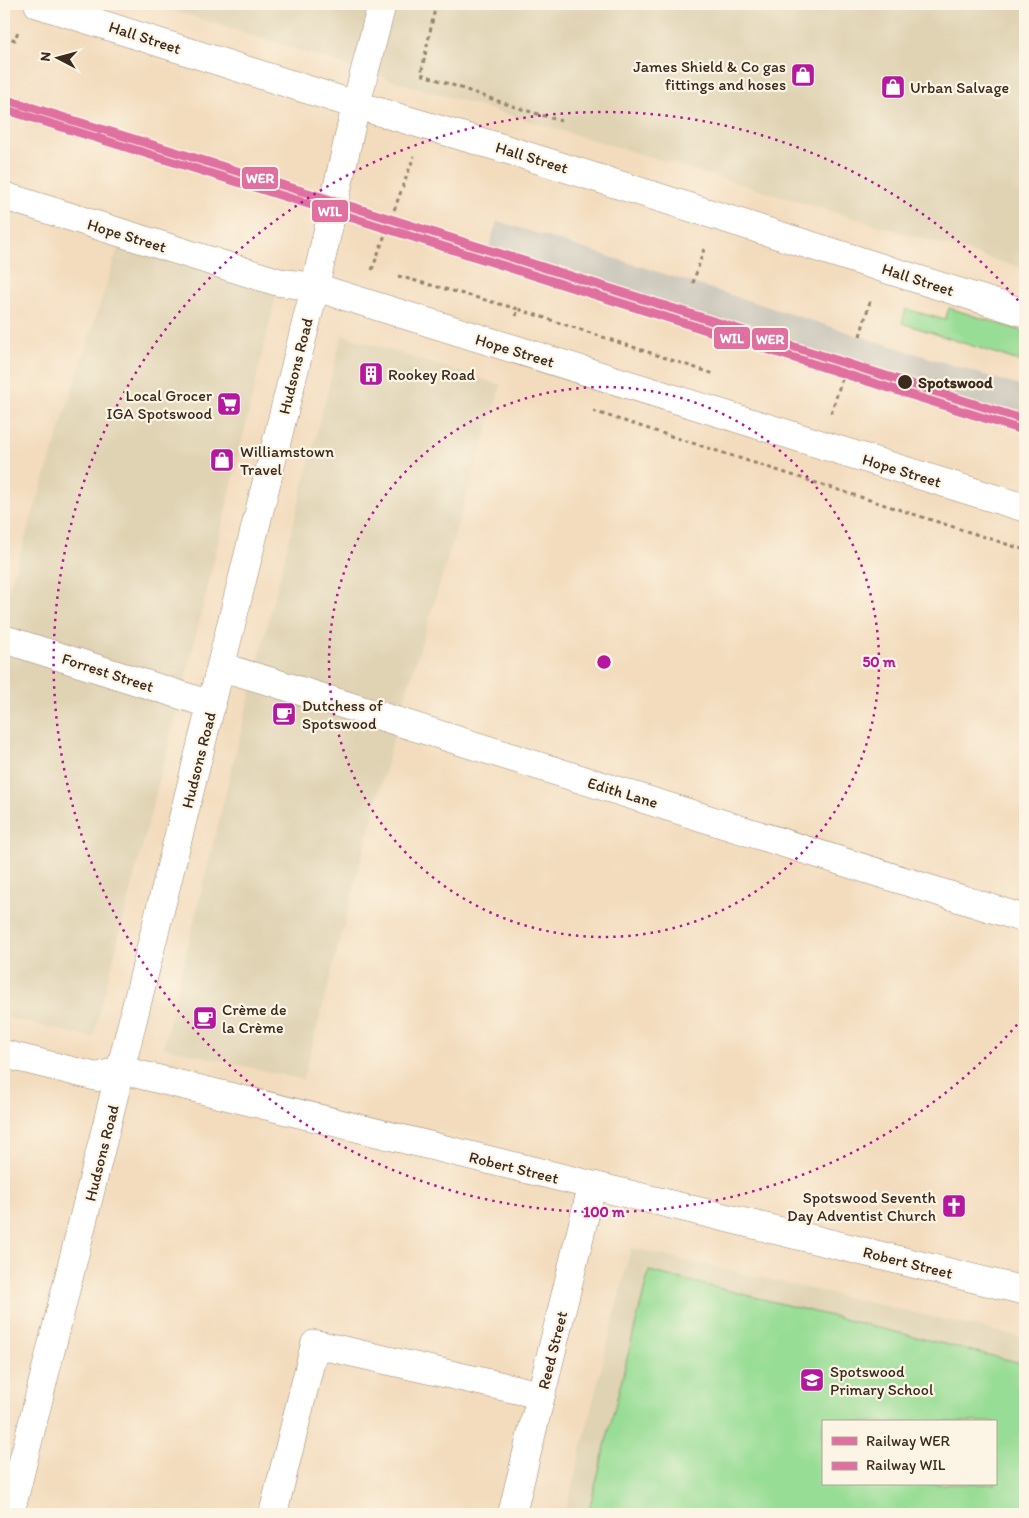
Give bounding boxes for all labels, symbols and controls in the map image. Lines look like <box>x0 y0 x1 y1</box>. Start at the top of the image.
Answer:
street label: Hall Street <box>106 17 183 58</box>
north arrow <box>32 32 82 82</box>
text: N <box>37 51 55 62</box>
place label: James Shield & Co gas fittings and hoses <box>633 57 786 94</box>
shop icon: James Shield & Co gas fittings and hoses <box>790 62 816 88</box>
shop icon: Urban Salvage <box>880 74 906 100</box>
place label: Urban Salvage <box>910 78 1009 97</box>
street label: Hall Street <box>493 137 570 177</box>
line badge: WER <box>241 166 279 190</box>
text: WER <box>246 170 275 187</box>
line badge: WIL <box>311 199 349 223</box>
text: WIL <box>318 203 343 220</box>
street label: Hope Street <box>85 214 169 256</box>
street label: Hall Street <box>879 259 956 300</box>
street label: Hudsons Road <box>274 316 317 416</box>
line badge: WIL <box>713 326 751 350</box>
line badge: WER <box>751 327 789 351</box>
street label: Hope Street <box>473 329 557 371</box>
text: WIL <box>720 330 745 347</box>
text: WER <box>756 331 785 348</box>
building icon: Rookey Road <box>358 361 384 387</box>
place label: Rookey Road <box>388 365 476 384</box>
marker: Spotswood <box>896 373 914 391</box>
place label: Spotswood <box>918 373 993 393</box>
place label: Local Grocer IGA Spotswood <box>107 386 212 423</box>
supermarket icon: Local Grocer IGA Spotswood <box>216 391 242 417</box>
place label: Williamstown Travel <box>240 442 334 479</box>
shop icon: Williamstown Travel <box>209 447 235 473</box>
street label: Hope Street <box>860 449 944 491</box>
street label: Forrest Street <box>60 649 156 696</box>
centre of rings <box>595 653 613 671</box>
text: 50 m <box>862 653 896 671</box>
place label: Dutchess of Spotswood <box>302 696 384 733</box>
cafe icon: Dutchess of Spotswood <box>271 701 297 727</box>
street label: Hudsons Road <box>177 710 220 810</box>
street label: Edith Lane <box>585 773 661 812</box>
place label: Crème de la Crème <box>222 1000 287 1037</box>
cafe icon: Crème de la Crème <box>192 1005 218 1031</box>
street label: Hudsons Road <box>80 1103 123 1203</box>
street label: Robert Street <box>467 1147 561 1188</box>
place label: Spotswood Seventh Day Adventist Church <box>787 1188 936 1225</box>
church icon: Spotswood Seventh Day Adventist Church <box>941 1193 967 1219</box>
text: 100 m <box>583 1203 625 1221</box>
street label: Robert Street <box>861 1242 955 1283</box>
street label: Reed Street <box>534 1309 571 1391</box>
place label: Spotswood Primary School <box>830 1362 934 1399</box>
school or university icon: Spotswood Primary School <box>799 1367 825 1393</box>
legend <box>822 1420 996 1486</box>
text: Railway WER <box>866 1432 951 1450</box>
text: Railway WIL <box>866 1456 946 1474</box>

